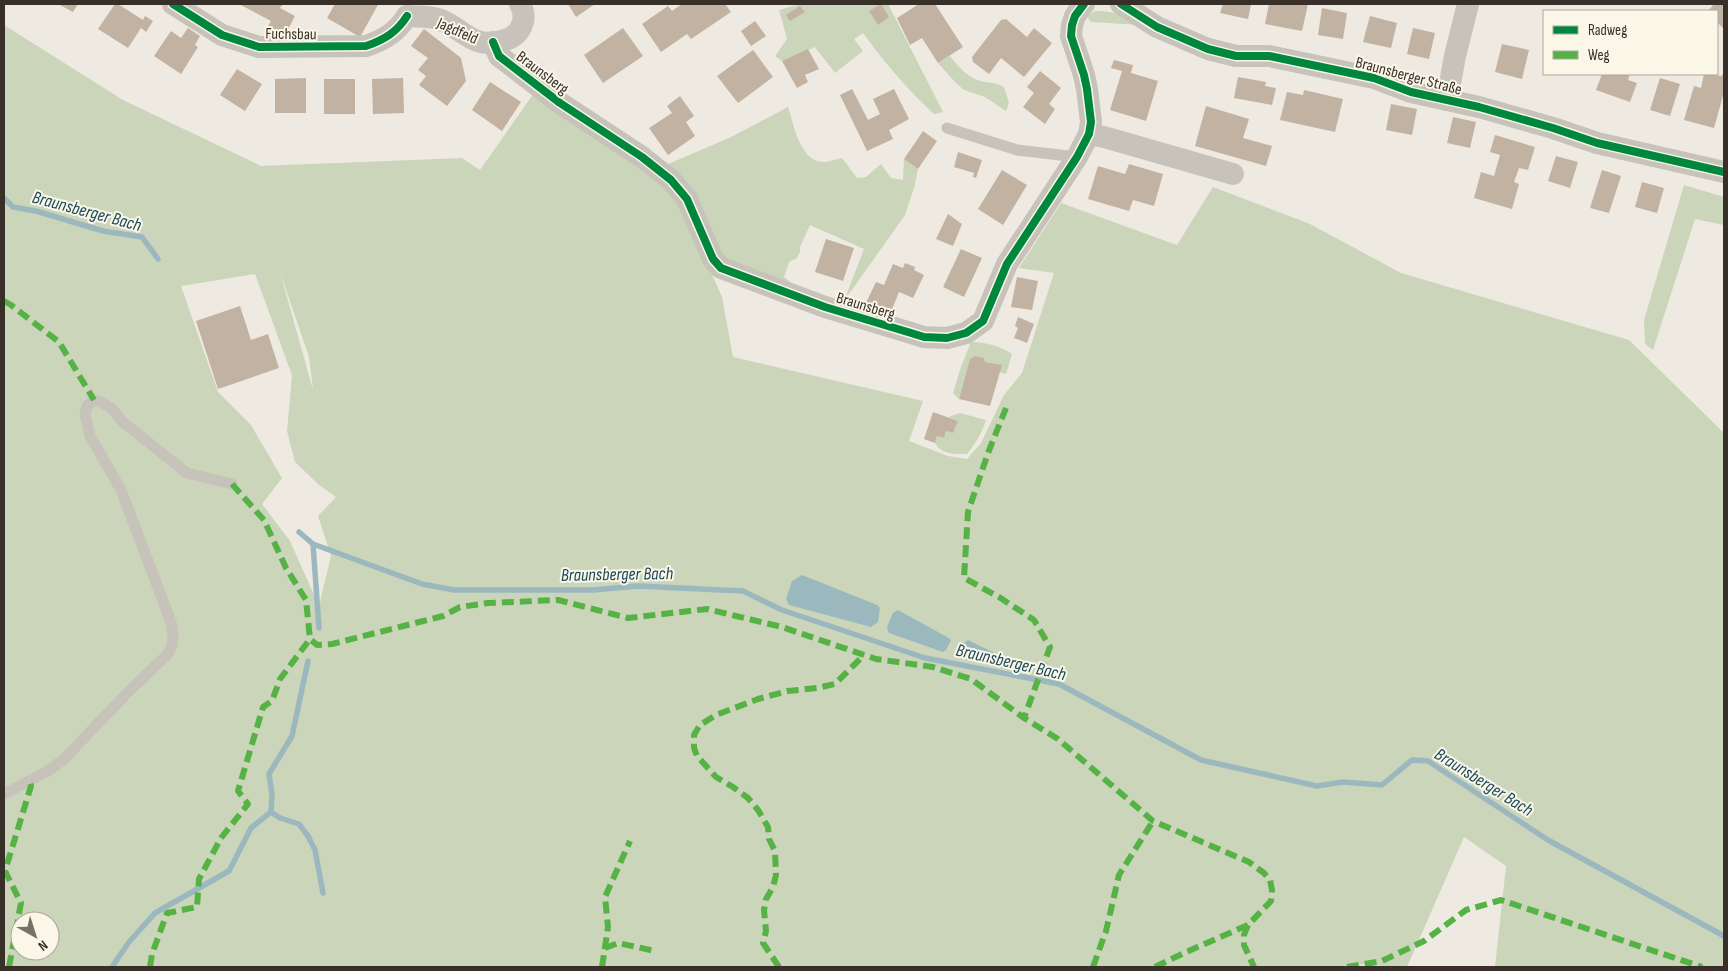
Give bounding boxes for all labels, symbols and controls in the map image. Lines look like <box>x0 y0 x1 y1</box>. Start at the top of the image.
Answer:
legend <box>1543 10 1718 75</box>
street label: Jagdfeld <box>433 14 481 49</box>
text: Radweg <box>1588 21 1627 40</box>
street label: Fuchsbau <box>265 25 317 44</box>
text: Weg <box>1588 46 1610 65</box>
street label: Braunsberg <box>512 47 572 99</box>
street label: Braunsberger Straße <box>1353 53 1464 100</box>
water label: Braunsberger Bach <box>30 187 144 236</box>
street label: Braunsberg <box>834 289 897 324</box>
water label: Braunsberger Bach <box>561 563 674 586</box>
water label: Braunsberger Bach <box>954 640 1068 685</box>
water label: Braunsberger Bach <box>1431 744 1537 821</box>
north arrow <box>10 911 60 961</box>
text: N <box>35 937 51 955</box>

